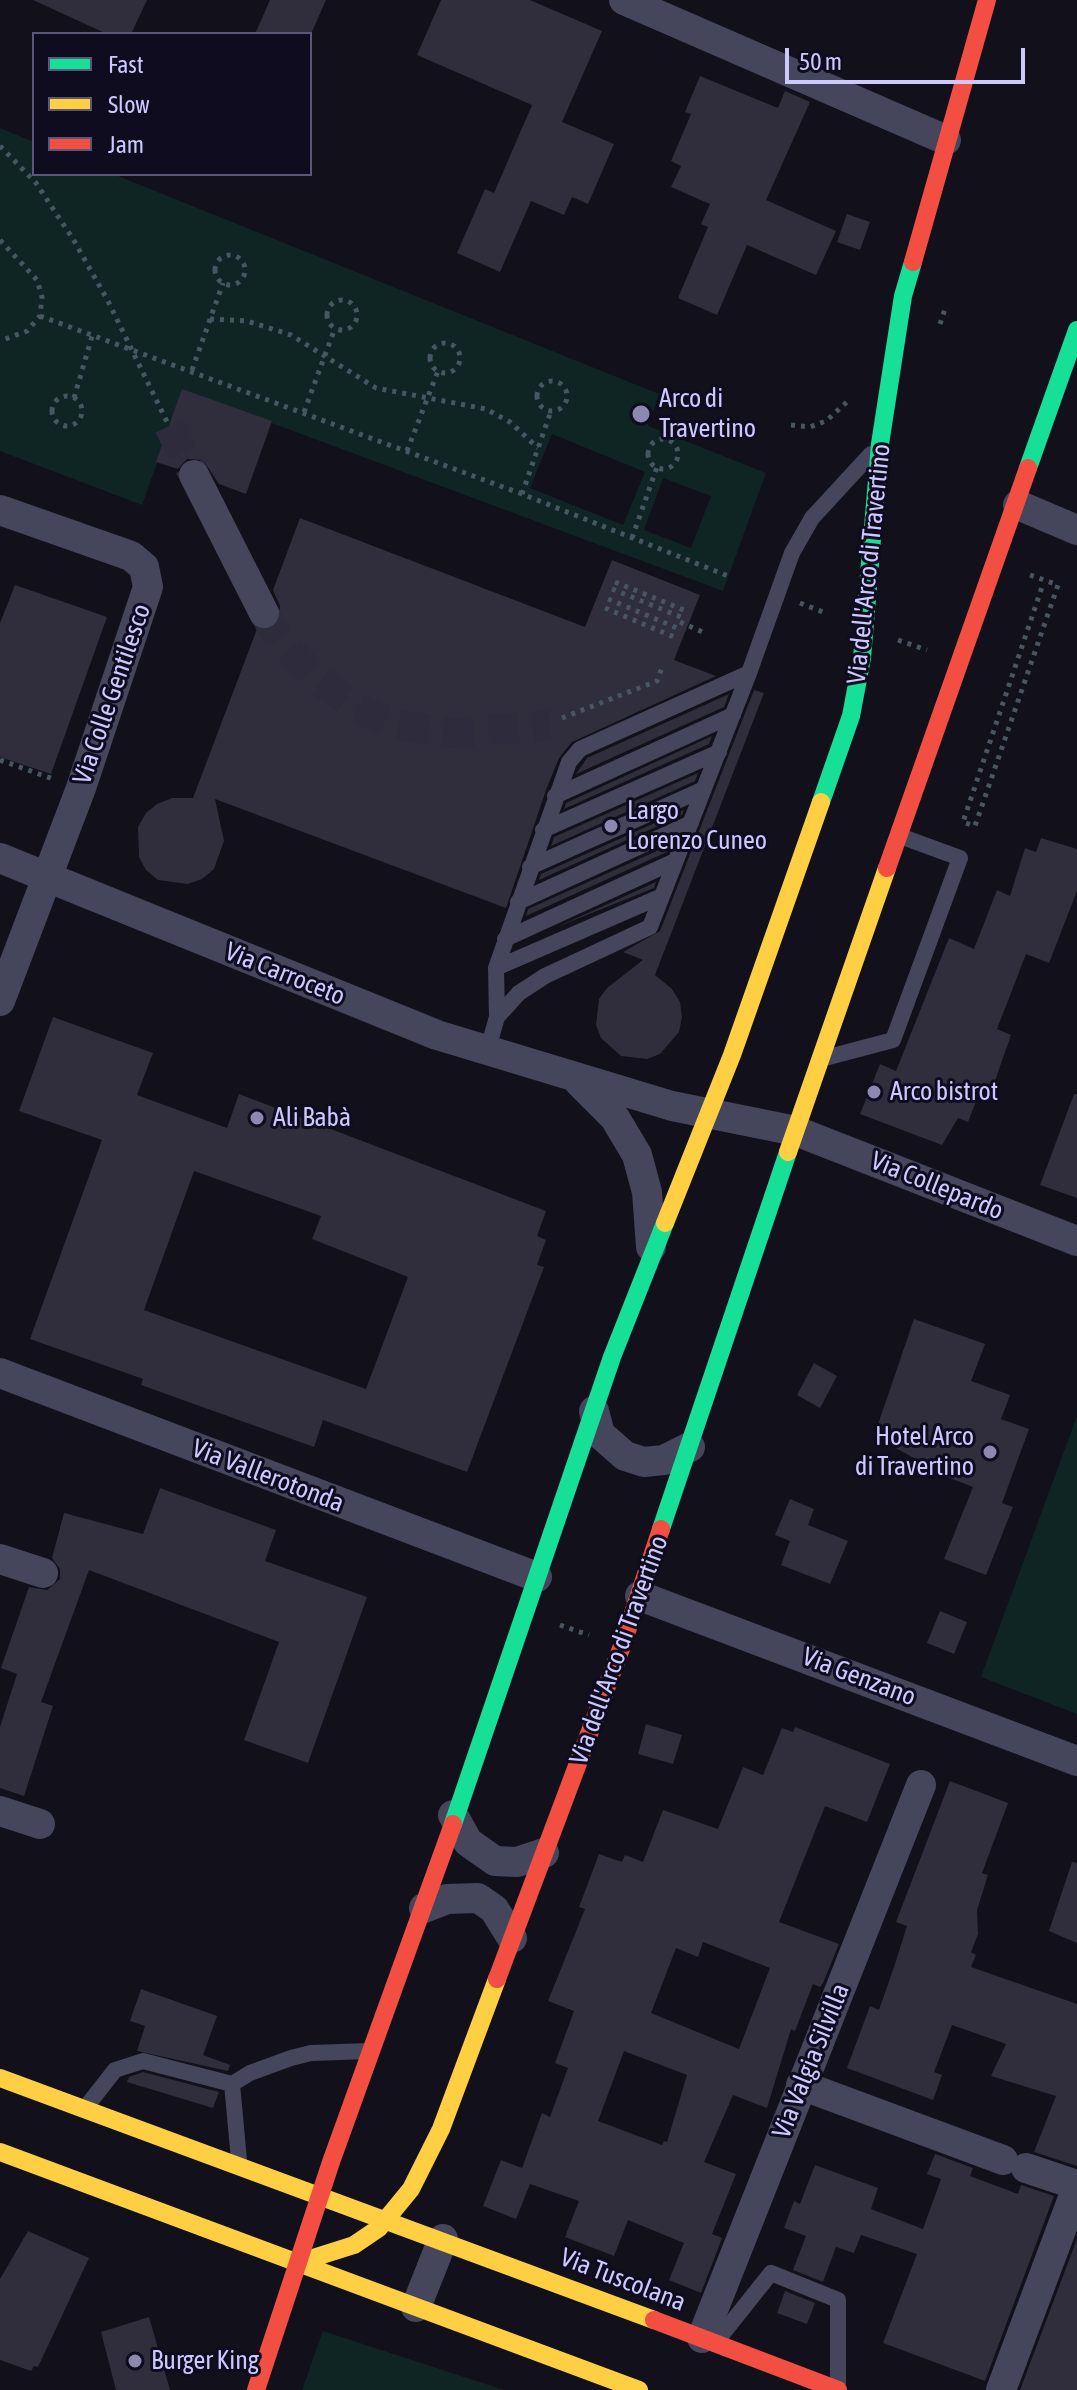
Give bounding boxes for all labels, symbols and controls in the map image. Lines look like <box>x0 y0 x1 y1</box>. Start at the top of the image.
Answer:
legend <box>32 32 312 176</box>
scale bar <box>789 32 1029 82</box>
text: 50 m <box>799 48 842 75</box>
text: Fast <box>108 51 144 78</box>
text: Slow <box>108 91 150 118</box>
text: Jam <box>108 131 144 158</box>
place label: Arco di Travertino <box>659 383 756 444</box>
marker: Arco di Travertino <box>630 403 652 425</box>
street label: Via dell'Arco di Travertino <box>841 442 897 686</box>
street label: Via Colle Gentilesco <box>67 600 157 788</box>
place label: Largo Lorenzo Cuneo <box>627 795 767 856</box>
marker: Largo Lorenzo Cuneo <box>602 817 620 835</box>
street label: Via Carroceto <box>220 936 350 1012</box>
place label: Arco bistrot <box>890 1076 998 1108</box>
marker: Arco bistrot <box>865 1083 883 1101</box>
place label: Ali Babà <box>273 1102 351 1134</box>
marker: Ali Babà <box>248 1109 266 1127</box>
street label: Via Collepardo <box>866 1145 1008 1227</box>
place label: Hotel Arco di Travertino <box>855 1421 974 1482</box>
street label: Via Vallerotonda <box>188 1433 348 1519</box>
marker: Hotel Arco di Travertino <box>981 1443 999 1461</box>
street label: Via dell'Arco di Travertino <box>563 1531 675 1769</box>
street label: Via Genzano <box>798 1641 920 1713</box>
street label: Via Valgia Silvilla <box>766 1979 856 2143</box>
street label: Via Tuscolana <box>556 2242 690 2318</box>
place label: Burger King <box>151 2345 259 2377</box>
marker: Burger King <box>126 2352 144 2370</box>

